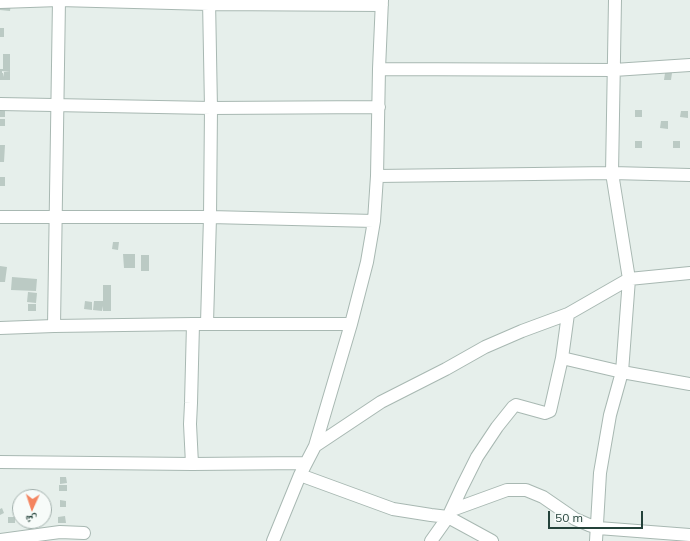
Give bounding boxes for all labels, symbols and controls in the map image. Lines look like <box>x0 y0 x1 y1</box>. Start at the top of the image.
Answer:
north arrow <box>12 489 52 529</box>
scale bar <box>550 503 645 529</box>
text: 50 m <box>555 510 583 525</box>
text: ش <box>25 513 38 527</box>

